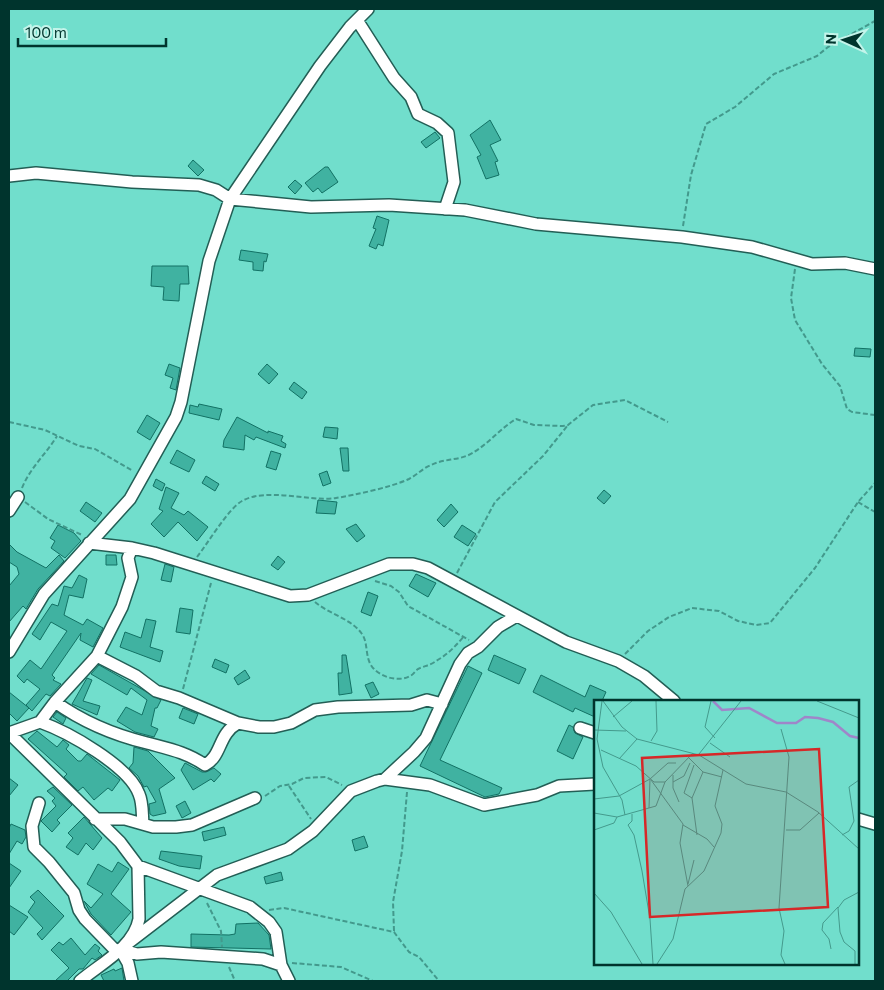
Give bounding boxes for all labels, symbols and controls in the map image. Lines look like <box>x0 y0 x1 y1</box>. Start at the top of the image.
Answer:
scale bar <box>18 15 165 47</box>
north arrow <box>819 15 869 65</box>
text: 100 m <box>25 23 67 41</box>
text: N <box>822 34 839 45</box>
inset map <box>594 700 859 965</box>

